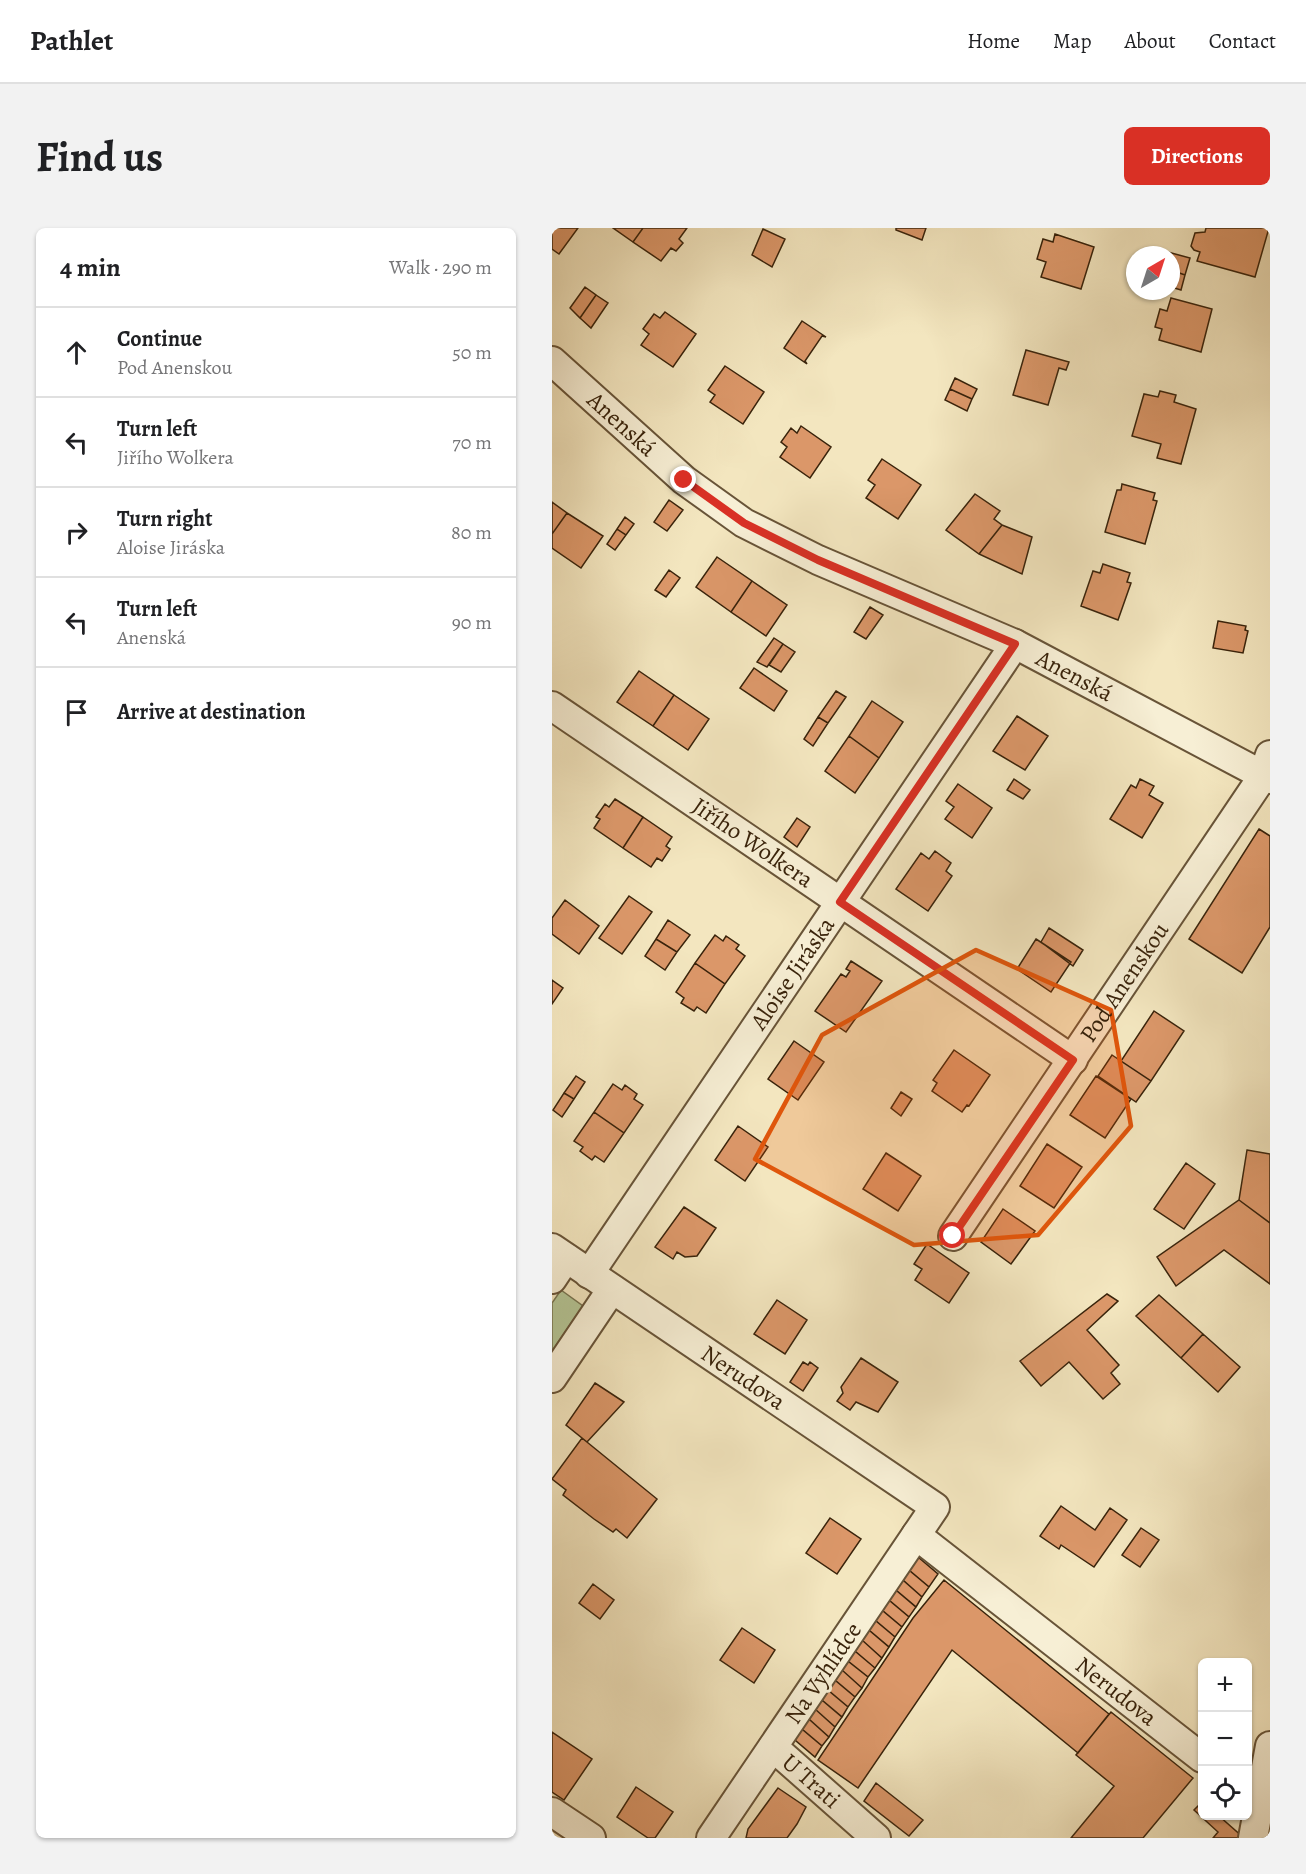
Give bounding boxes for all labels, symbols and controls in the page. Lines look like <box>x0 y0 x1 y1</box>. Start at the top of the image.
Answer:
text: Pathlet <box>30 22 113 60</box>
text: Home <box>967 27 1020 55</box>
text: Map <box>1053 27 1091 55</box>
text: About <box>1124 27 1176 55</box>
text: Contact <box>1209 27 1276 55</box>
button: Directions <box>1124 127 1270 185</box>
text: Find us <box>36 128 163 185</box>
north arrow <box>1126 246 1180 300</box>
text: 4 min <box>60 250 121 285</box>
text: Walk · 290 m <box>389 254 492 281</box>
text: Continue <box>117 324 202 354</box>
icon: ahead <box>60 336 93 369</box>
text: 50 m <box>452 339 492 366</box>
text: Pod Anenskou <box>117 354 232 381</box>
street label: Anenská <box>580 384 664 464</box>
text: Turn left <box>117 414 197 444</box>
icon: left <box>60 426 93 459</box>
text: 70 m <box>452 429 492 456</box>
text: Jiřího Wolkera <box>117 444 234 471</box>
route end <box>670 466 696 492</box>
text: Turn right <box>117 504 213 534</box>
icon: right <box>60 516 93 549</box>
text: 80 m <box>451 519 492 546</box>
text: Aloise Jiráska <box>117 534 225 561</box>
text: Turn left <box>117 594 197 624</box>
icon: left <box>60 606 93 639</box>
text: 90 m <box>452 609 492 636</box>
text: Anenská <box>117 624 186 651</box>
street label: Anenská <box>1030 642 1120 710</box>
icon: arrive <box>60 696 93 729</box>
text: Arrive at destination <box>117 697 306 727</box>
street label: Jiřího Wolkera <box>686 790 821 896</box>
street label: Aloise Jiráska <box>742 910 842 1037</box>
street label: Pod Anenskou <box>1072 916 1176 1049</box>
route start <box>939 1222 965 1248</box>
street label: Nerudova <box>695 1337 793 1418</box>
street label: Na Vyhlídce <box>777 1616 869 1730</box>
street label: Nerudova <box>1069 1649 1165 1734</box>
map controls <box>1198 1658 1252 1820</box>
button: + <box>1198 1658 1252 1712</box>
button: − <box>1198 1712 1252 1766</box>
street label: U Trati <box>775 1746 847 1815</box>
button: locate <box>1198 1766 1252 1820</box>

